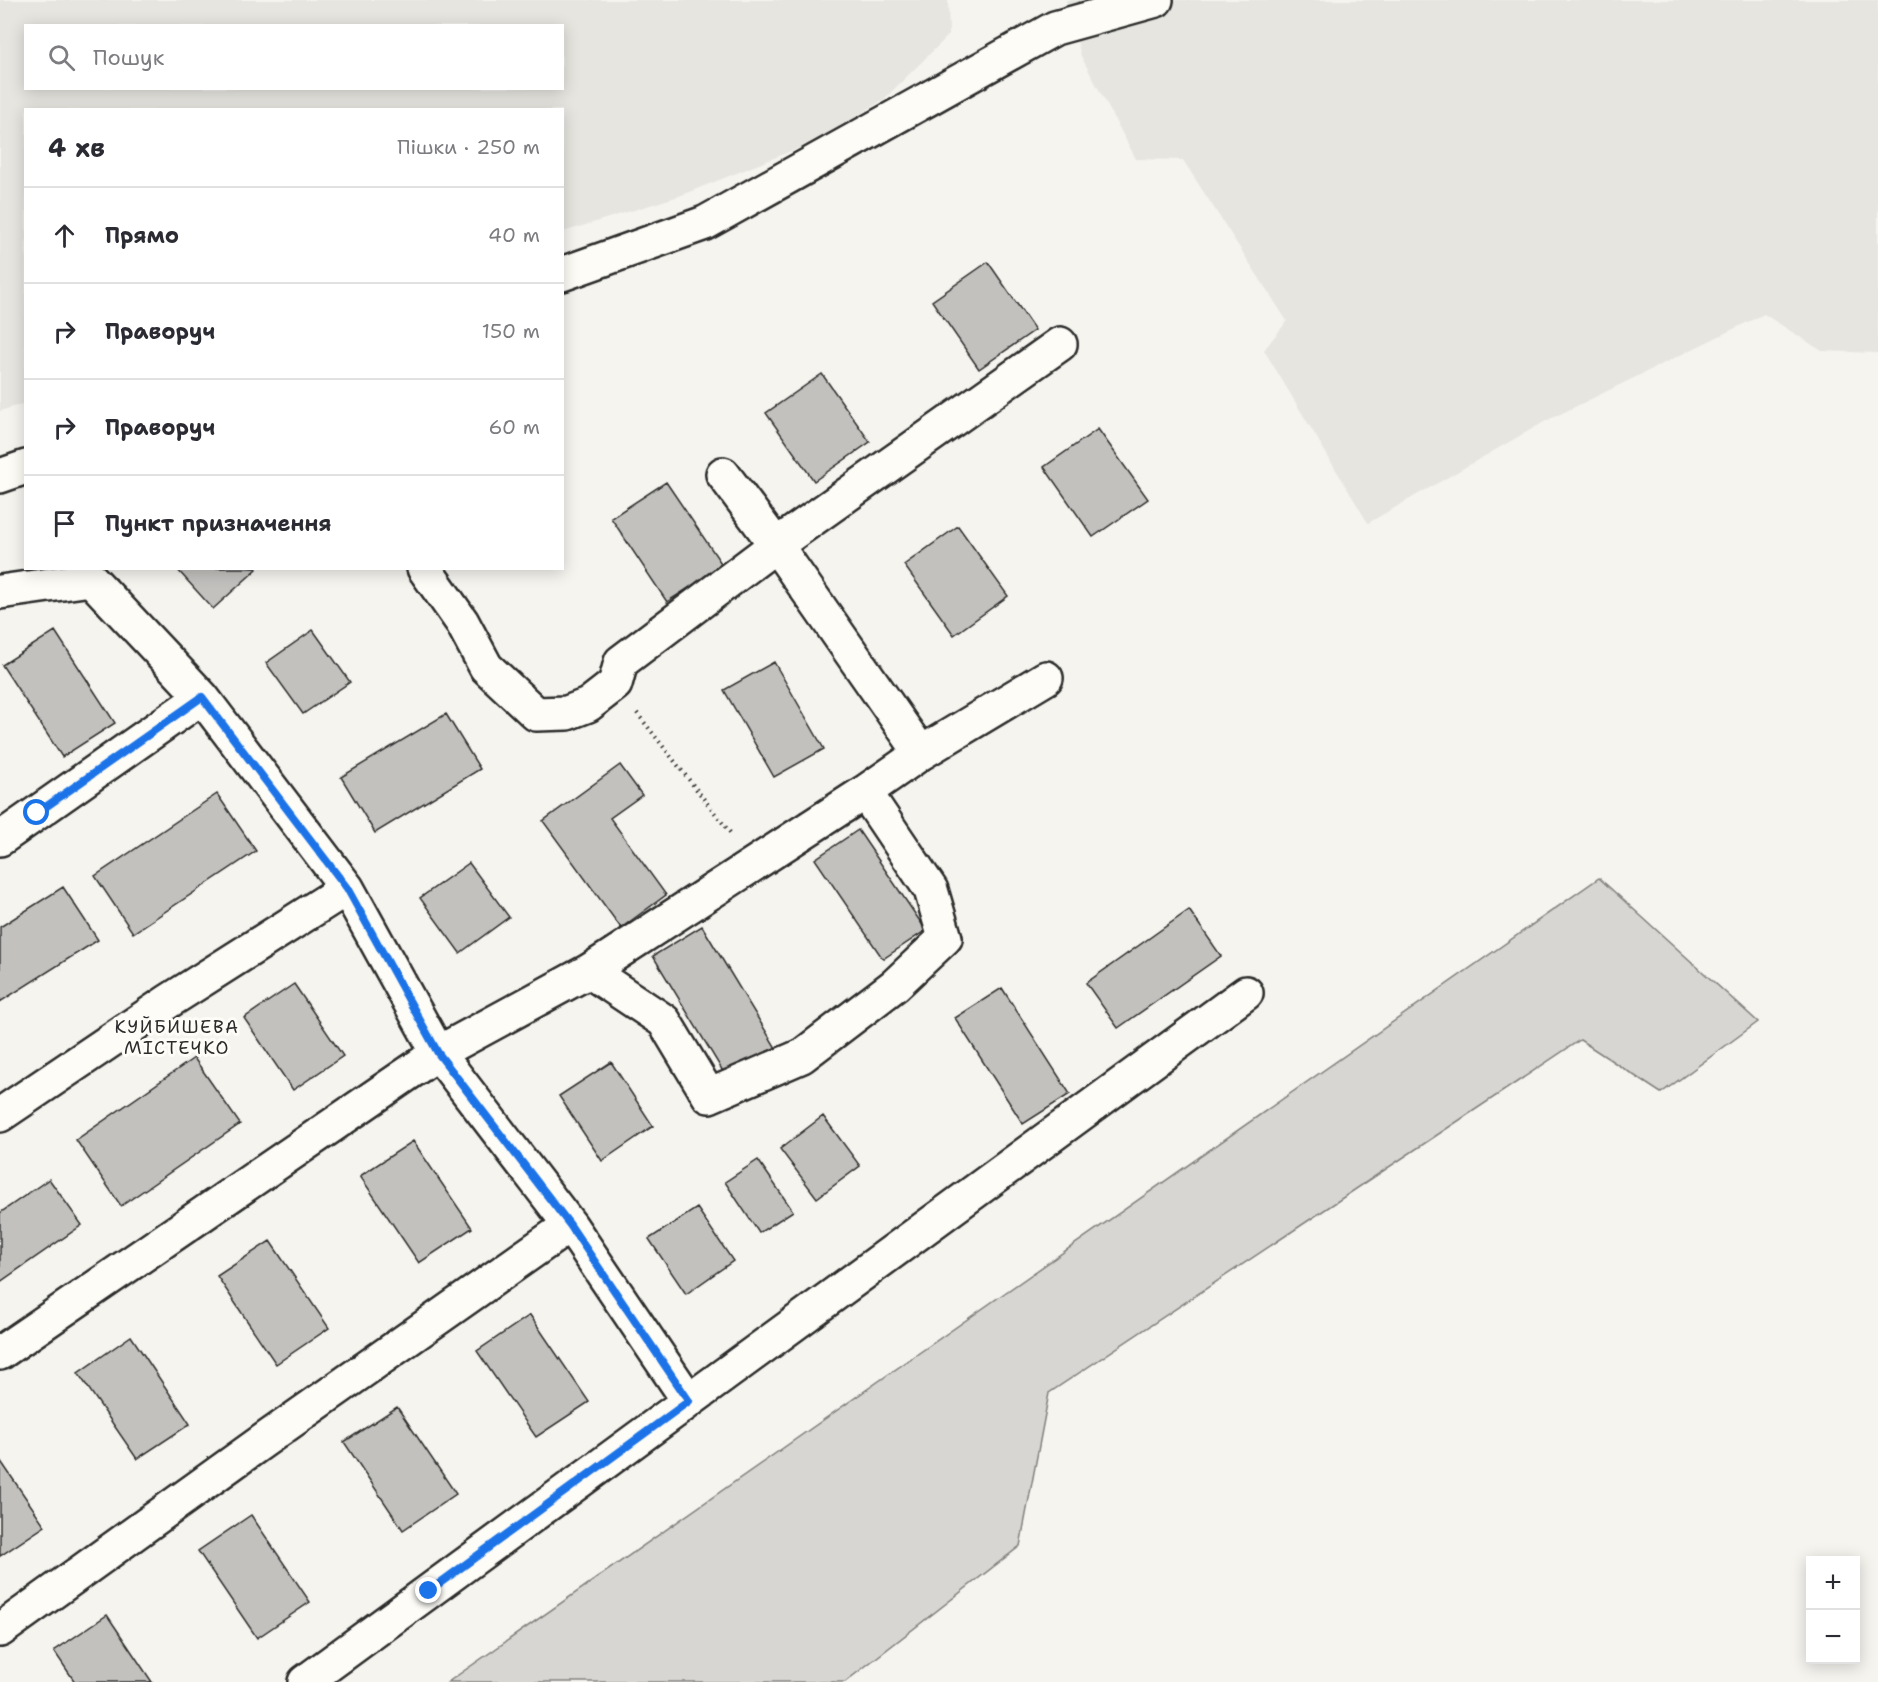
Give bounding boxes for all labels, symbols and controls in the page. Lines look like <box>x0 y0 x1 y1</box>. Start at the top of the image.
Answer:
search box <box>24 24 564 90</box>
icon: search <box>45 41 78 74</box>
text: Пошук <box>93 43 164 72</box>
text: 4 хв <box>48 130 105 165</box>
text: Пішки · 250 m <box>397 134 540 160</box>
icon: ahead <box>48 219 81 252</box>
text: Прямо <box>105 221 179 250</box>
text: 40 m <box>488 222 540 248</box>
icon: right <box>48 315 81 348</box>
text: Праворуч <box>105 317 215 346</box>
text: 150 m <box>482 318 540 344</box>
icon: right <box>48 411 81 444</box>
text: Праворуч <box>105 413 215 442</box>
text: 60 m <box>488 414 540 440</box>
icon: arrive <box>48 507 81 540</box>
text: Пункт призначення <box>105 509 332 538</box>
route start <box>23 799 49 825</box>
district label: КУЙБИШЕВА МІСТЕЧКО <box>114 1015 240 1060</box>
map controls <box>1806 1556 1860 1664</box>
button: + <box>1806 1556 1860 1610</box>
route end <box>415 1577 441 1603</box>
button: − <box>1806 1610 1860 1664</box>

